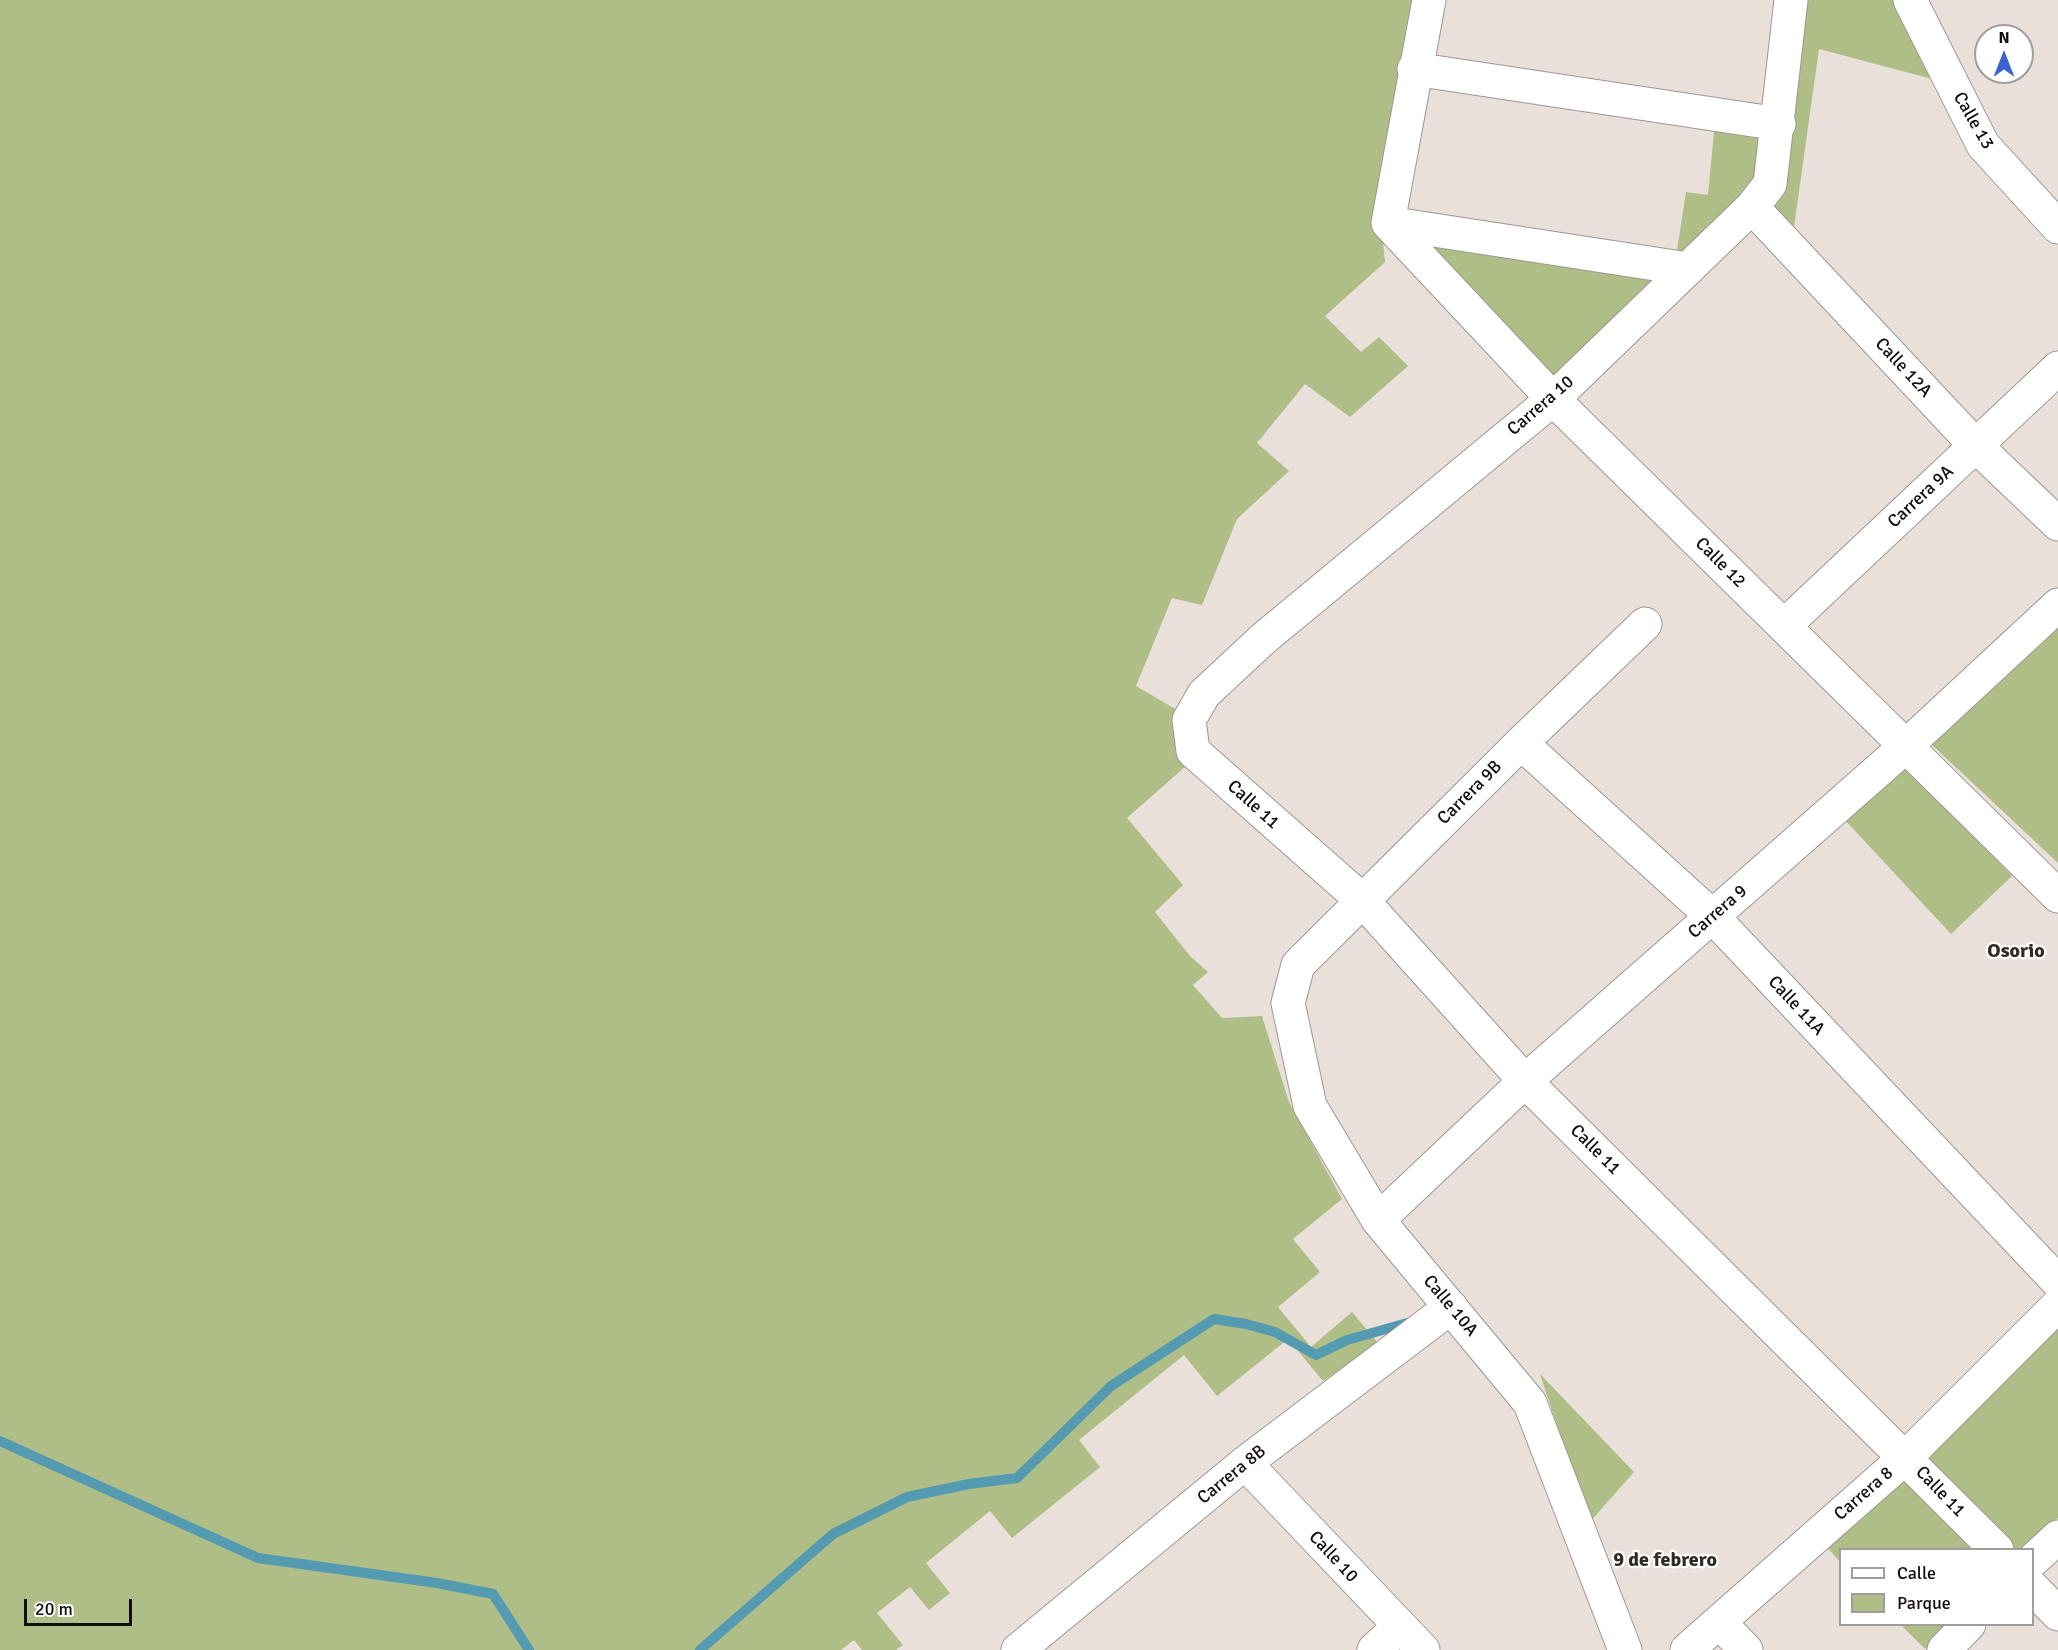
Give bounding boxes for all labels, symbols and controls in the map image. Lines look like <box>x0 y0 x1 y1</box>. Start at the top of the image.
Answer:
north arrow <box>1974 24 2034 84</box>
text: N <box>1998 28 2010 48</box>
street label: Calle 13 <box>1948 89 1998 153</box>
street label: Calle 12A <box>1870 334 1936 402</box>
street label: Carrera 10 <box>1503 371 1579 441</box>
street label: Carrera 9A <box>1884 461 1958 533</box>
street label: Calle 12 <box>1690 533 1750 593</box>
street label: Carrera 9B <box>1433 756 1507 830</box>
street label: Calle 11 <box>1223 776 1283 834</box>
street label: Carrera 9 <box>1684 881 1752 943</box>
district label: Osorio <box>1987 940 2045 964</box>
street label: Calle 11A <box>1763 972 1829 1040</box>
street label: Calle 11 <box>1565 1120 1625 1180</box>
street label: Calle 10A <box>1418 1271 1482 1341</box>
street label: Carrera 8B <box>1193 1441 1271 1509</box>
street label: Calle 11 <box>1911 1462 1969 1522</box>
street label: Carrera 8 <box>1830 1463 1898 1525</box>
street label: Calle 10 <box>1304 1527 1362 1587</box>
legend <box>1839 1548 2034 1626</box>
district label: 9 de febrero <box>1613 1549 1717 1573</box>
text: Calle <box>1897 1562 1936 1584</box>
scale bar <box>27 1587 135 1625</box>
text: Parque <box>1897 1592 1951 1614</box>
text: 20 m <box>35 1598 73 1620</box>

